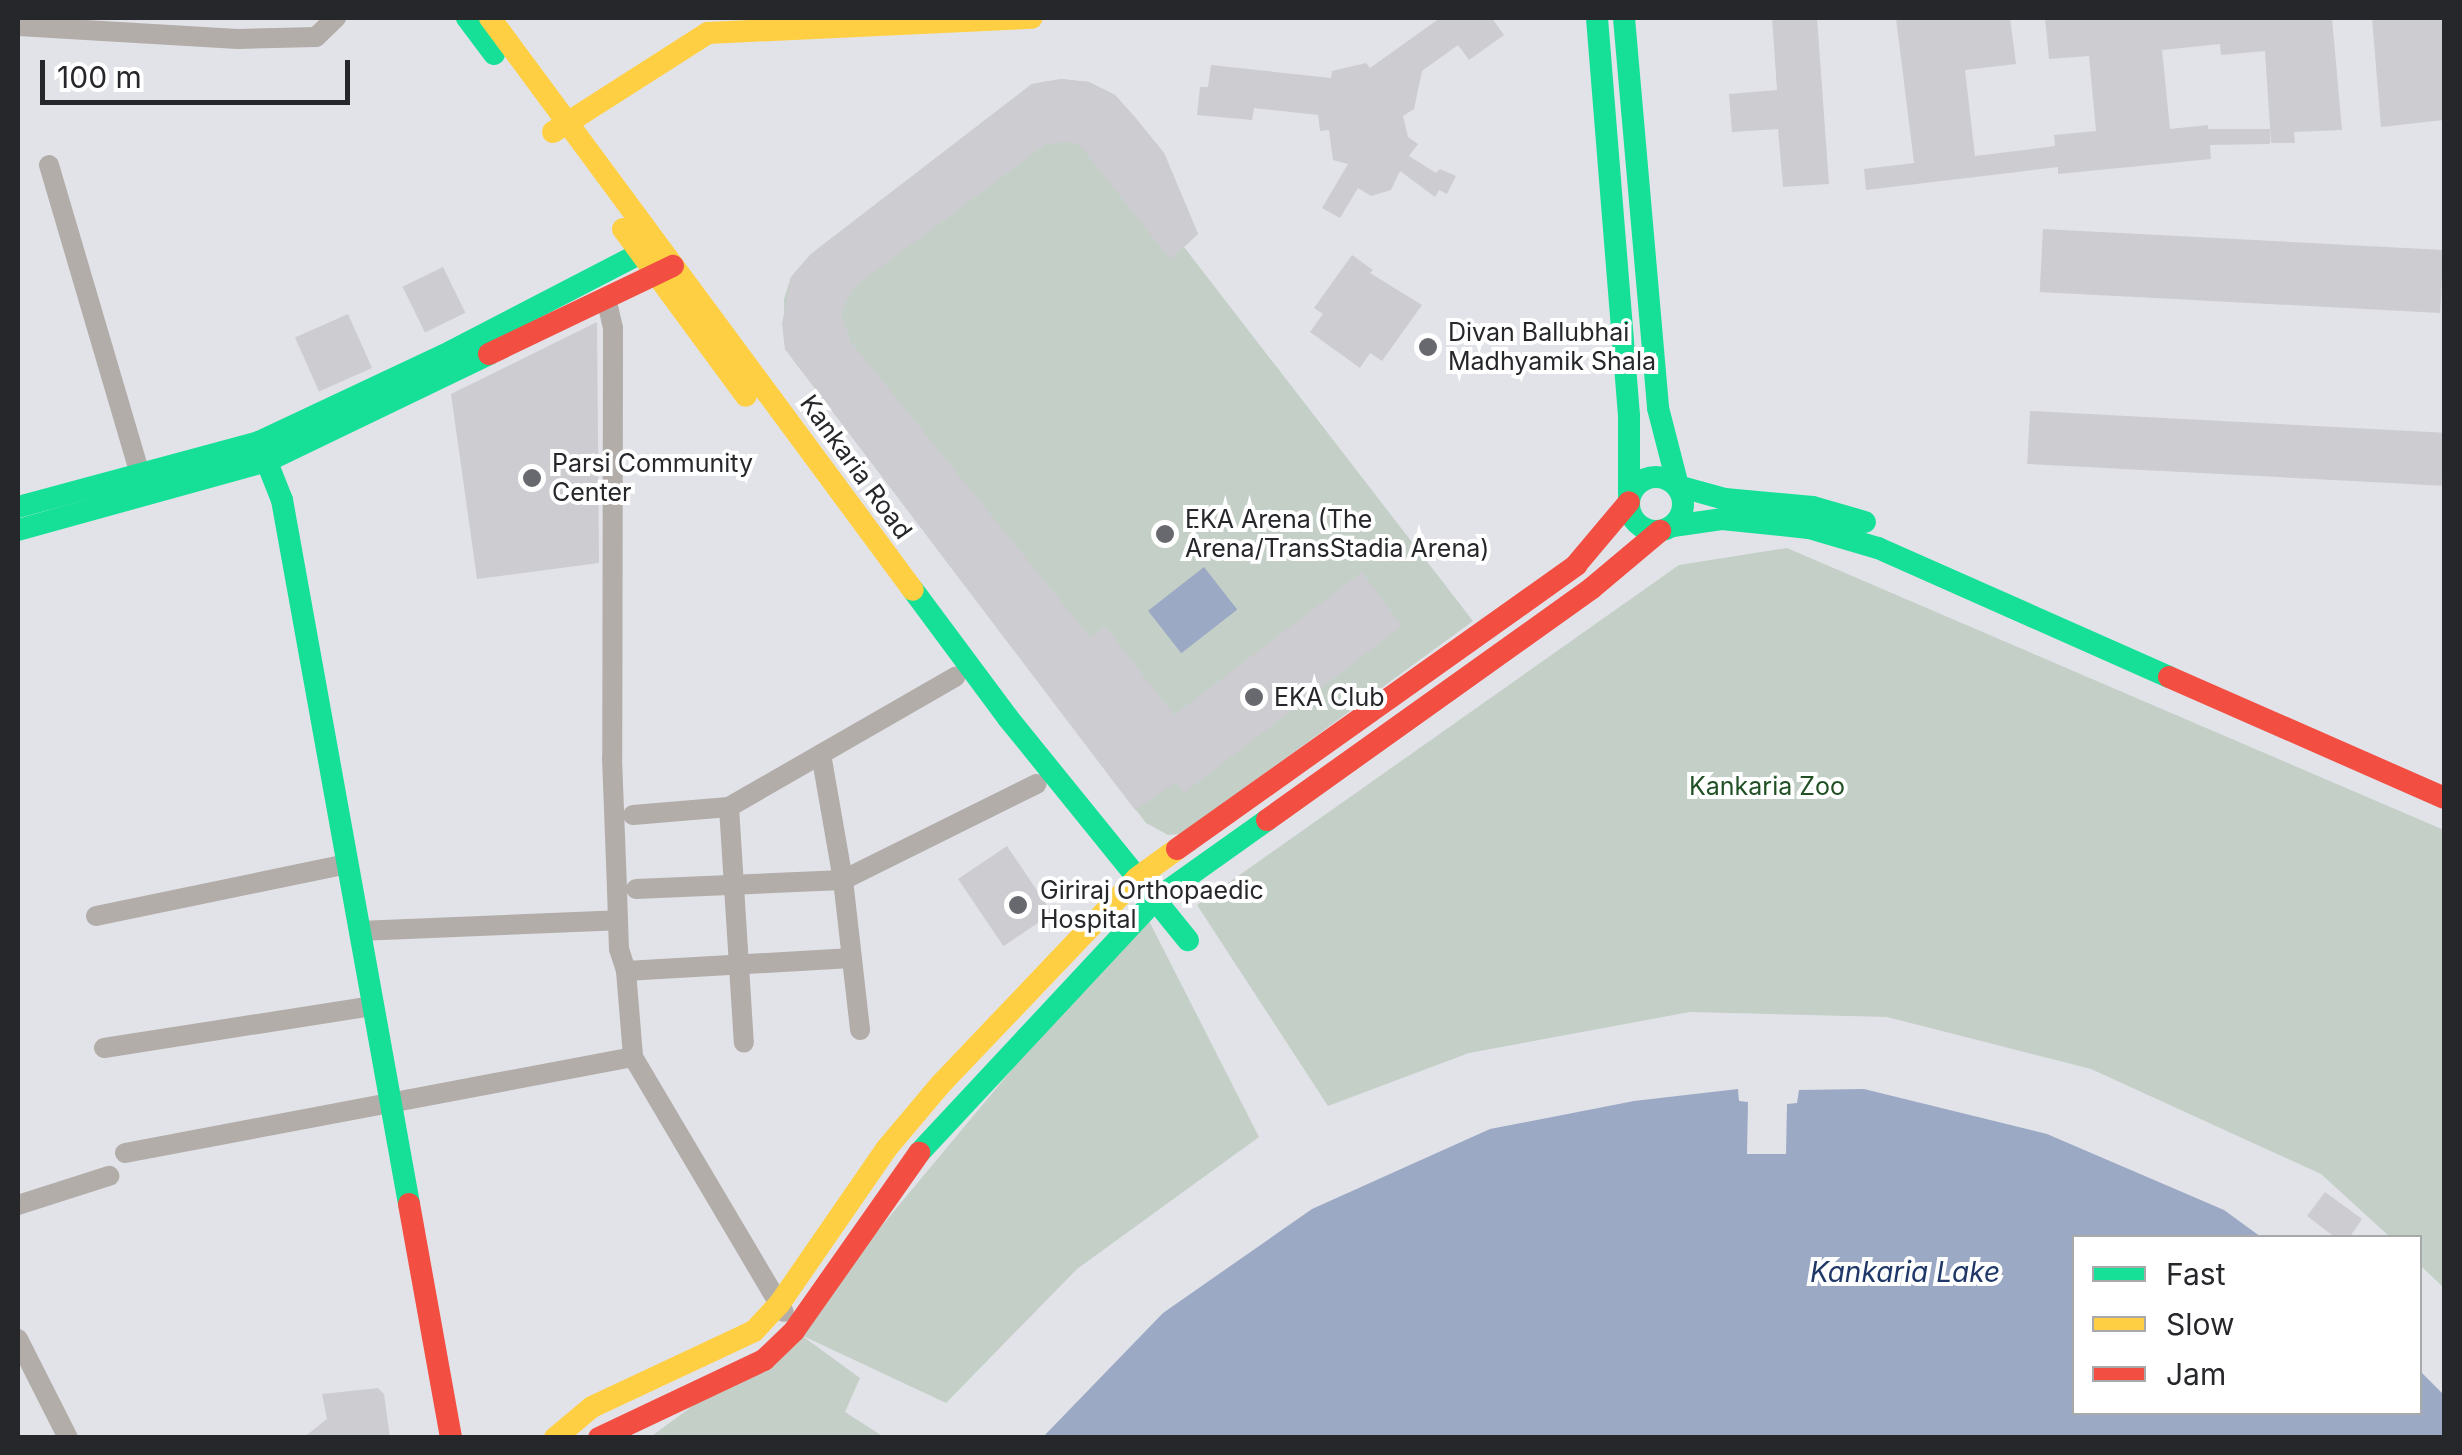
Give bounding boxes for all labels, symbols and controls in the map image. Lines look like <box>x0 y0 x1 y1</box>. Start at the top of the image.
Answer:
scale bar <box>45 40 355 102</box>
text: 100 m <box>57 59 142 95</box>
place label: Divan Ballubhai Madhyamik Shala <box>1448 318 1656 377</box>
marker: Divan Ballubhai Madhyamik Shala <box>1417 336 1439 358</box>
street label: Kankaria Road <box>794 389 918 545</box>
place label: Parsi Community Center <box>552 449 753 508</box>
marker: Parsi Community Center <box>521 467 543 489</box>
place label: EKA Arena (The Arena/TransStadia Arena) <box>1185 505 1489 564</box>
marker: EKA Arena (The Arena/TransStadia Arena) <box>1154 523 1176 545</box>
place label: EKA Club <box>1274 682 1385 712</box>
marker: EKA Club <box>1243 686 1265 708</box>
park label: Kankaria Zoo <box>1689 771 1845 801</box>
place label: Giriraj Orthopaedic Hospital <box>1040 876 1264 935</box>
marker: Giriraj Orthopaedic Hospital <box>1005 892 1031 918</box>
legend <box>2072 1235 2422 1415</box>
water label: Kankaria Lake <box>1810 1255 2000 1289</box>
text: Fast <box>2166 1256 2225 1292</box>
text: Slow <box>2166 1306 2235 1342</box>
text: Jam <box>2166 1356 2226 1392</box>

